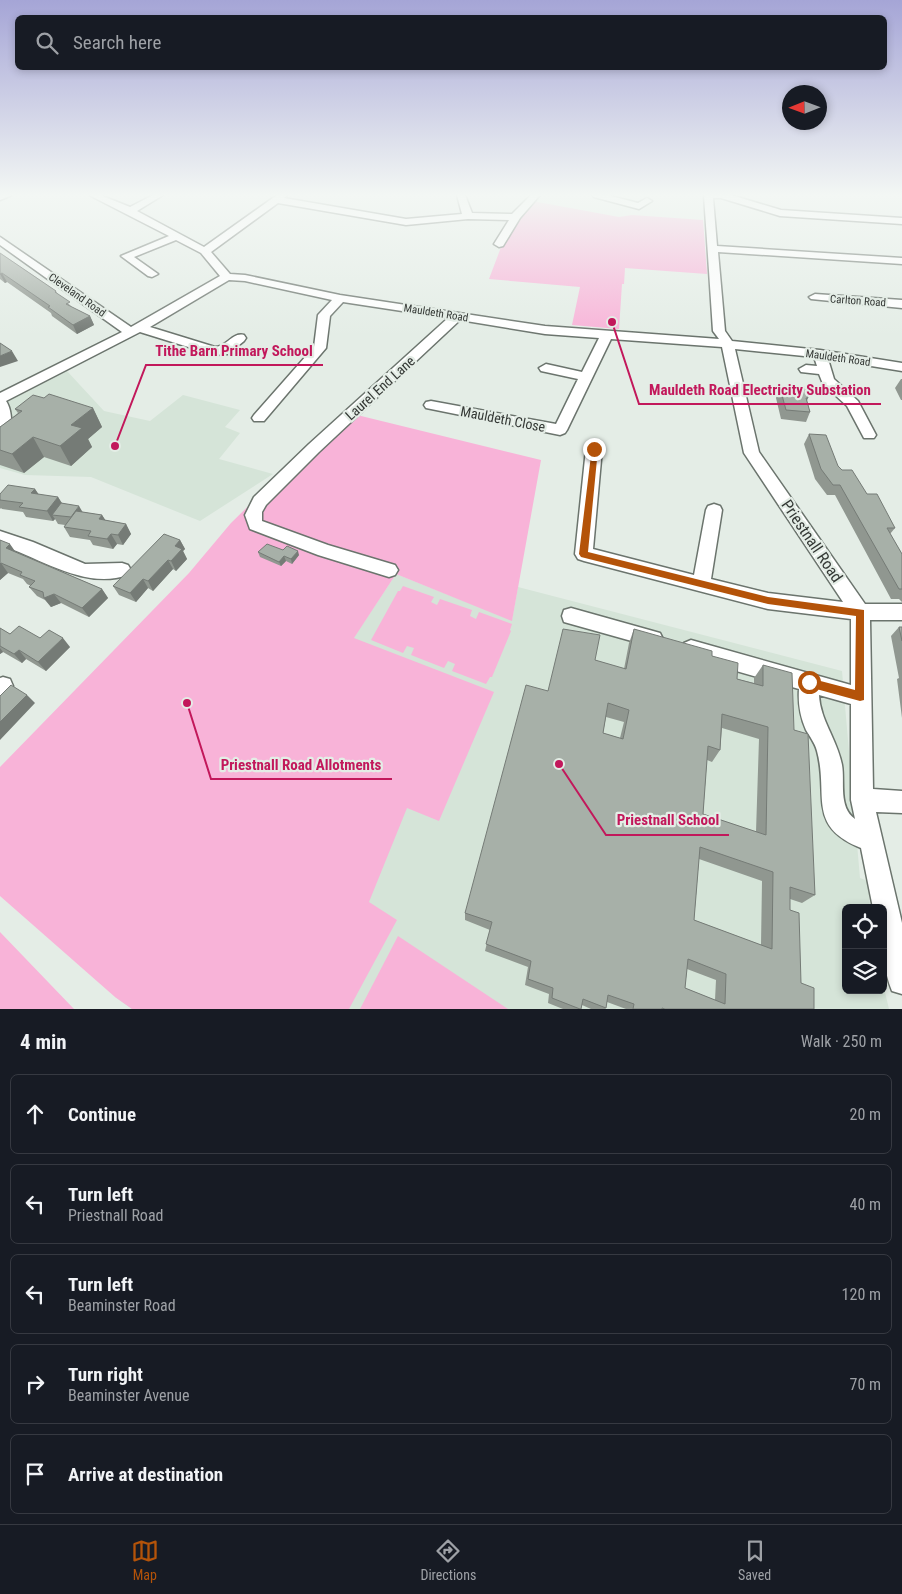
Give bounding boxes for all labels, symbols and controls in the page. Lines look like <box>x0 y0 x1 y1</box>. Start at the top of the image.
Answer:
search box <box>15 15 887 70</box>
icon: search <box>33 29 61 57</box>
text: Search here <box>73 31 161 54</box>
north arrow <box>782 85 827 130</box>
street label: Cleveland Road <box>46 271 108 319</box>
street label: Carlton Road <box>830 293 886 309</box>
street label: Mauldeth Road <box>403 301 469 325</box>
callout: Tithe Barn Primary School <box>146 335 323 365</box>
text: Tithe Barn Primary School <box>155 342 313 360</box>
street label: Mauldeth Road <box>805 347 871 369</box>
street label: Laurel End Lane <box>342 352 418 423</box>
callout: Mauldeth Road Electricity Substation <box>639 374 881 404</box>
text: Mauldeth Road Electricity Substation <box>649 381 871 399</box>
street label: Mauldeth Close <box>459 403 547 435</box>
route end <box>583 438 606 461</box>
street label: Priestnall Road <box>777 496 847 586</box>
route start <box>798 671 821 694</box>
callout: Priestnall Road Allotments <box>211 749 392 779</box>
text: Priestnall Road Allotments <box>221 756 382 774</box>
callout: Priestnall School <box>606 805 729 835</box>
text: Priestnall School <box>617 811 719 829</box>
map controls <box>842 904 887 994</box>
button: locate <box>842 904 887 949</box>
button: layers <box>842 949 887 994</box>
text: 4 min <box>20 1030 67 1054</box>
text: Walk · 250 m <box>801 1032 882 1051</box>
icon: ahead <box>21 1100 49 1128</box>
text: Continue <box>68 1103 136 1126</box>
text: 20 m <box>849 1105 881 1124</box>
text: Turn left <box>68 1183 133 1206</box>
icon: left <box>21 1190 49 1218</box>
text: 40 m <box>849 1195 881 1214</box>
text: Priestnall Road <box>68 1206 164 1225</box>
text: Turn left <box>68 1273 133 1296</box>
icon: left <box>21 1280 49 1308</box>
text: 120 m <box>842 1285 881 1304</box>
text: Beaminster Road <box>68 1296 176 1315</box>
text: Turn right <box>68 1363 143 1386</box>
icon: right <box>21 1370 49 1398</box>
text: 70 m <box>849 1375 881 1394</box>
text: Beaminster Avenue <box>68 1386 190 1405</box>
icon: arrive <box>21 1460 49 1488</box>
text: Arrive at destination <box>68 1463 223 1486</box>
tab: Map <box>131 1537 159 1583</box>
tab: Directions <box>420 1537 476 1583</box>
tab: Saved <box>738 1537 771 1583</box>

